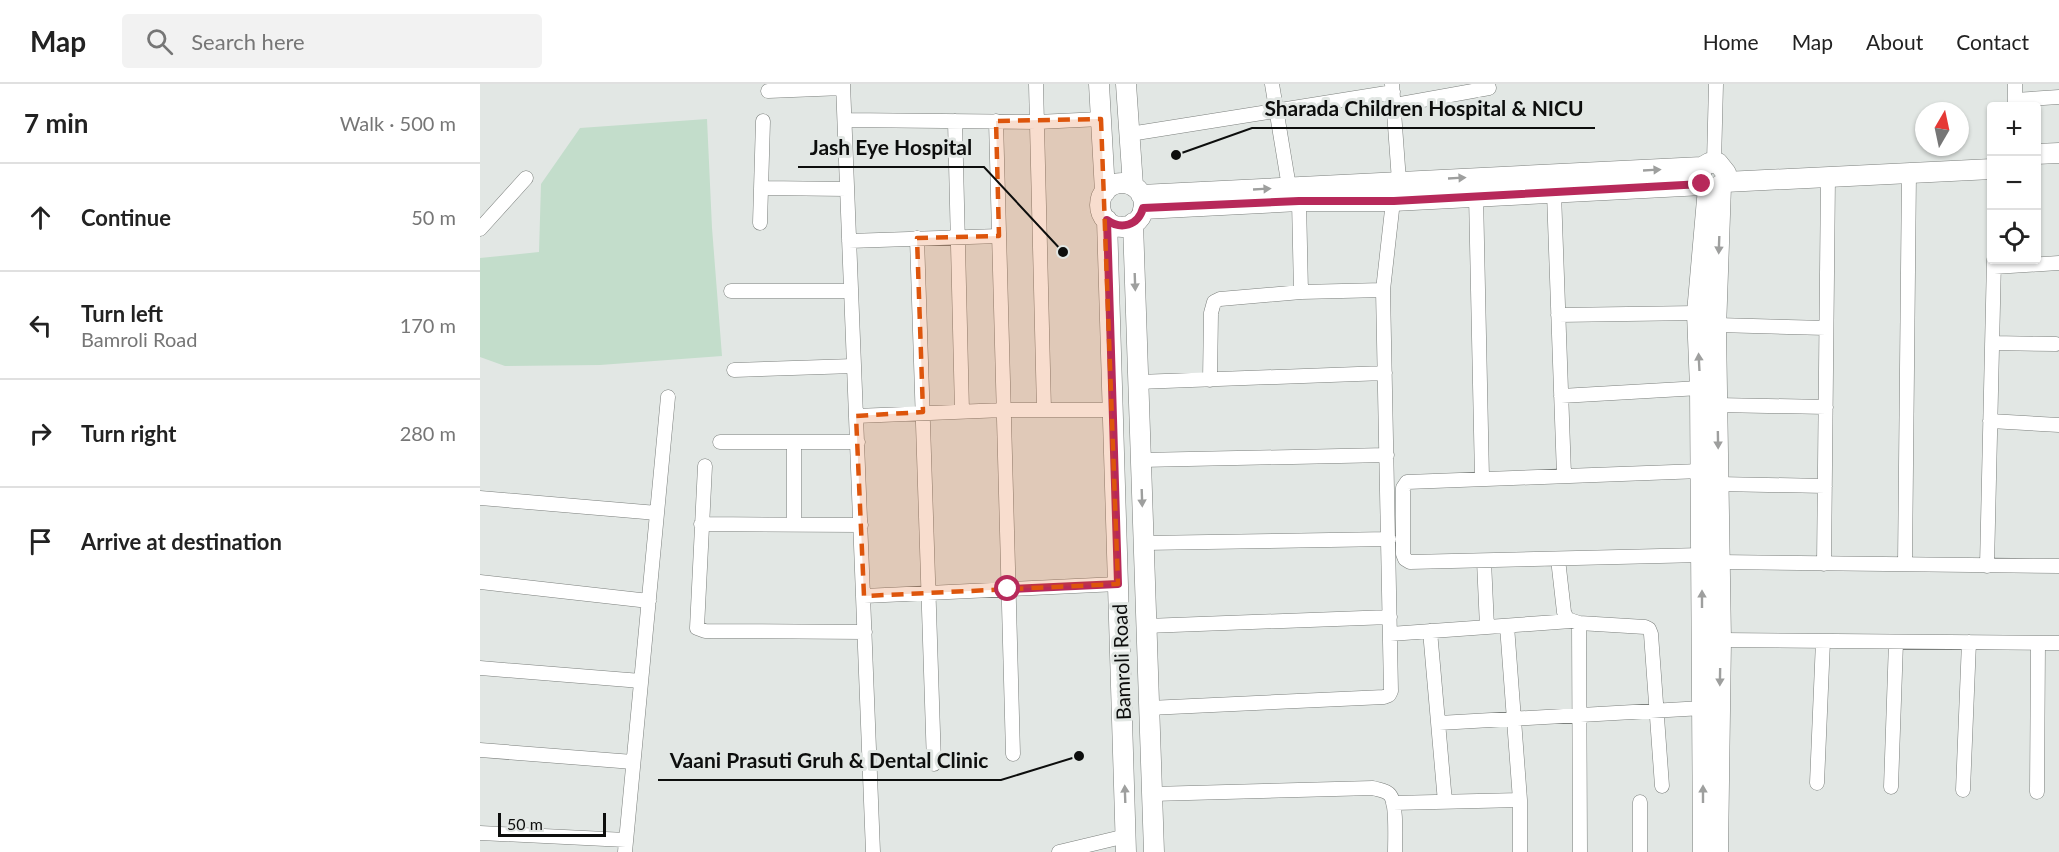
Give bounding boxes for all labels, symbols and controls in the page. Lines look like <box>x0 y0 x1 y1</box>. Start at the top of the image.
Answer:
search box <box>122 14 542 68</box>
text: Map <box>30 24 86 58</box>
icon: search <box>143 25 176 58</box>
text: Search here <box>191 28 305 55</box>
text: Home <box>1703 29 1759 54</box>
text: Map <box>1792 29 1833 54</box>
text: About <box>1866 29 1923 54</box>
text: Contact <box>1956 29 2029 54</box>
callout: Sharada Children Hospital & NICU <box>1252 89 1595 128</box>
text: Sharada Children Hospital & NICU <box>1264 95 1584 120</box>
north arrow <box>1915 102 1969 156</box>
map controls <box>1987 102 2041 264</box>
button: + <box>1987 102 2041 156</box>
text: 7 min <box>24 107 88 139</box>
text: Walk · 500 m <box>340 111 456 135</box>
callout: Jash Eye Hospital <box>798 128 984 167</box>
text: Jash Eye Hospital <box>810 134 972 159</box>
button: − <box>1987 156 2041 210</box>
one-way arrow <box>1643 165 1662 174</box>
route end <box>1688 170 1714 196</box>
one-way arrow <box>1448 174 1467 183</box>
one-way arrow <box>1253 184 1272 193</box>
icon: ahead <box>24 201 57 234</box>
text: Continue <box>81 204 171 231</box>
text: 50 m <box>411 205 456 229</box>
button: locate <box>1987 210 2041 264</box>
one-way arrow <box>1714 235 1724 254</box>
one-way arrow <box>1130 272 1140 291</box>
text: Turn left <box>81 300 163 327</box>
icon: left <box>24 309 57 342</box>
text: 170 m <box>400 313 456 337</box>
text: Bamroli Road <box>81 327 197 351</box>
one-way arrow <box>1695 352 1704 371</box>
icon: right <box>24 417 57 450</box>
text: Turn right <box>81 420 176 447</box>
text: 280 m <box>400 421 456 445</box>
one-way arrow <box>1713 430 1723 449</box>
one-way arrow <box>1137 488 1147 507</box>
icon: arrive <box>24 525 57 558</box>
text: Arrive at destination <box>81 528 282 555</box>
route start <box>994 575 1020 601</box>
one-way arrow <box>1697 589 1707 608</box>
street label: Bamroli Road <box>1107 603 1135 721</box>
one-way arrow <box>1715 667 1725 686</box>
callout: Vaani Prasuti Gruh & Dental Clinic <box>658 741 1001 780</box>
text: Vaani Prasuti Gruh & Dental Clinic <box>669 747 988 772</box>
one-way arrow <box>1120 784 1130 803</box>
one-way arrow <box>1698 784 1708 803</box>
scale bar <box>498 810 606 838</box>
text: 50 m <box>507 814 543 833</box>

